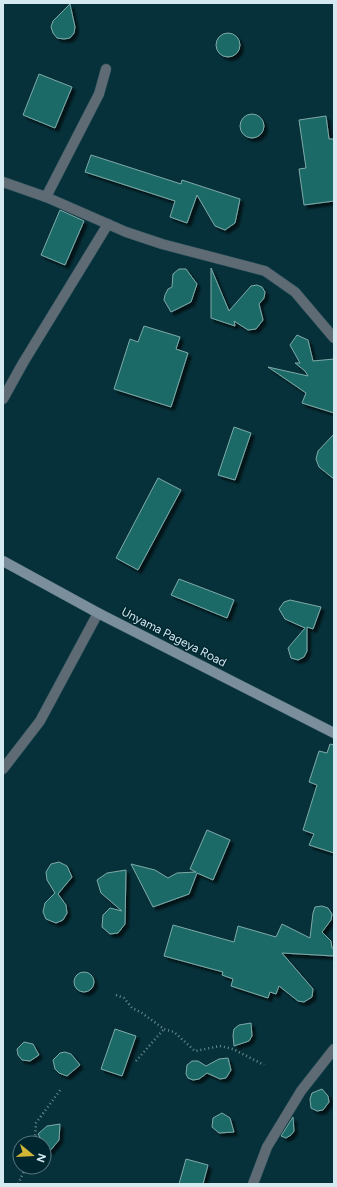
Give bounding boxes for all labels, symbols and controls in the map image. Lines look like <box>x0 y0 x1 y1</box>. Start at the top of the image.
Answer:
street label: Unyama Pageya Road <box>119 604 229 670</box>
north arrow <box>12 1135 52 1175</box>
text: N <box>34 1152 49 1164</box>

